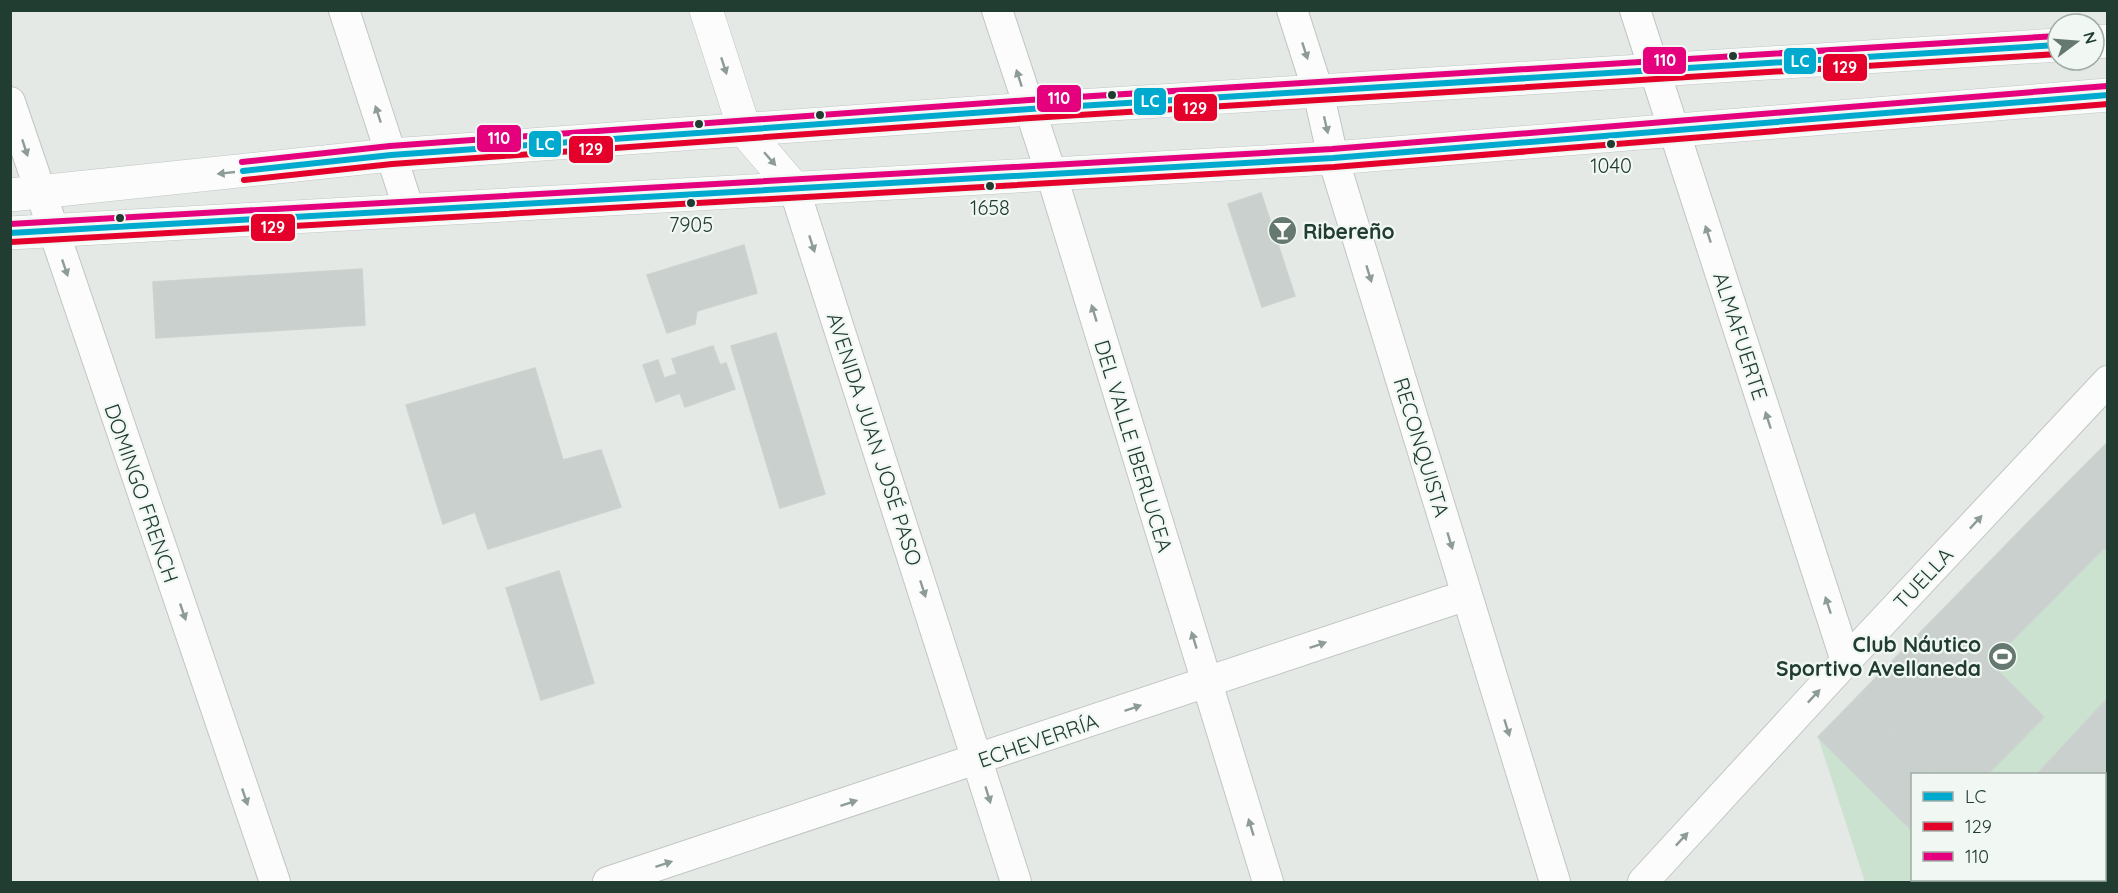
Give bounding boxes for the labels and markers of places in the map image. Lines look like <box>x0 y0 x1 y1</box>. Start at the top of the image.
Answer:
unlabelled marker <box>1727 50 1739 62</box>
unlabelled marker <box>1106 89 1118 101</box>
unlabelled marker <box>814 109 826 121</box>
unlabelled marker <box>693 118 705 130</box>
marker: 1040 <box>1605 138 1617 150</box>
place label: 1040 <box>1590 153 1632 178</box>
marker: 1658 <box>984 180 996 192</box>
place label: 1658 <box>970 195 1010 220</box>
marker: 7905 <box>685 197 697 209</box>
unlabelled marker <box>114 212 126 224</box>
place label: 7905 <box>669 212 713 237</box>
bar icon: Ribereño <box>1266 215 1298 247</box>
place label: Ribereño <box>1303 218 1395 244</box>
place label: Club Náutico Sportivo Avellaneda <box>1776 631 1981 681</box>
sports icon: Club Náutico Sportivo Avellaneda <box>1986 640 2018 672</box>

